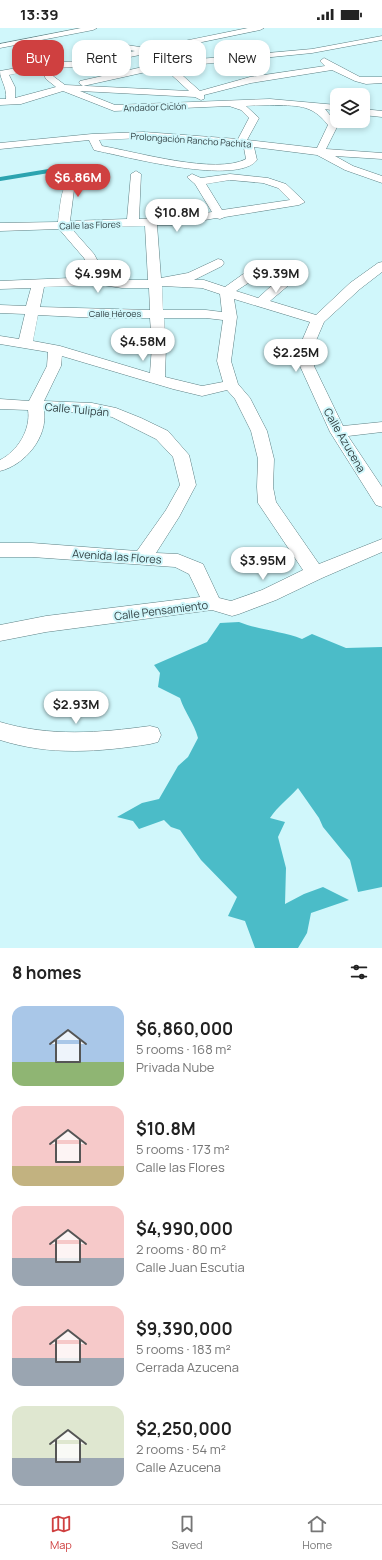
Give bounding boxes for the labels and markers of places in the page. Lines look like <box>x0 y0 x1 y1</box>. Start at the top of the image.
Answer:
pin: $6.86M <box>45 164 111 198</box>
pin: $10.8M <box>144 199 210 233</box>
pin: $4.99M <box>65 260 131 294</box>
pin: $9.39M <box>243 260 309 294</box>
pin: $4.58M <box>110 328 176 362</box>
pin: $2.25M <box>263 339 329 373</box>
pin: $3.95M <box>230 547 296 581</box>
pin: $2.93M <box>43 691 109 725</box>

